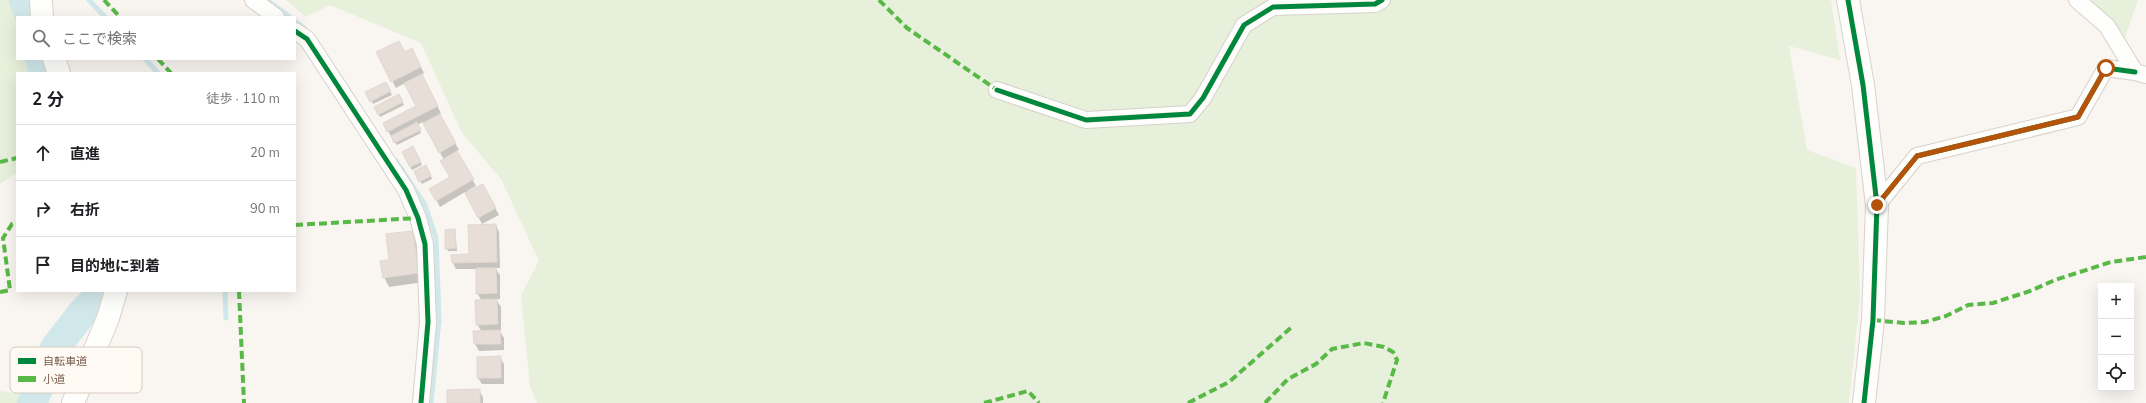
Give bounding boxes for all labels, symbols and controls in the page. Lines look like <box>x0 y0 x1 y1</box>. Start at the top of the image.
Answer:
search box <box>16 16 296 60</box>
icon: search <box>30 27 52 49</box>
text: ここで検索 <box>62 29 137 49</box>
route start <box>2097 59 2115 77</box>
text: 2 分 <box>32 88 64 111</box>
text: 徒歩 · 110 m <box>206 90 280 108</box>
icon: ahead <box>32 142 54 164</box>
text: 直進 <box>70 144 100 164</box>
text: 20 m <box>250 144 280 162</box>
route end <box>1868 196 1886 214</box>
icon: right <box>32 198 54 220</box>
text: 右折 <box>70 200 100 220</box>
text: 90 m <box>250 200 280 218</box>
icon: arrive <box>32 254 54 276</box>
text: 目的地に到着 <box>70 256 160 276</box>
map controls <box>2098 283 2134 391</box>
button: + <box>2098 283 2134 319</box>
button: − <box>2098 319 2134 355</box>
legend <box>10 347 142 393</box>
text: 自転車道 <box>43 354 87 369</box>
button: locate <box>2098 355 2134 391</box>
text: 小道 <box>43 372 65 387</box>

